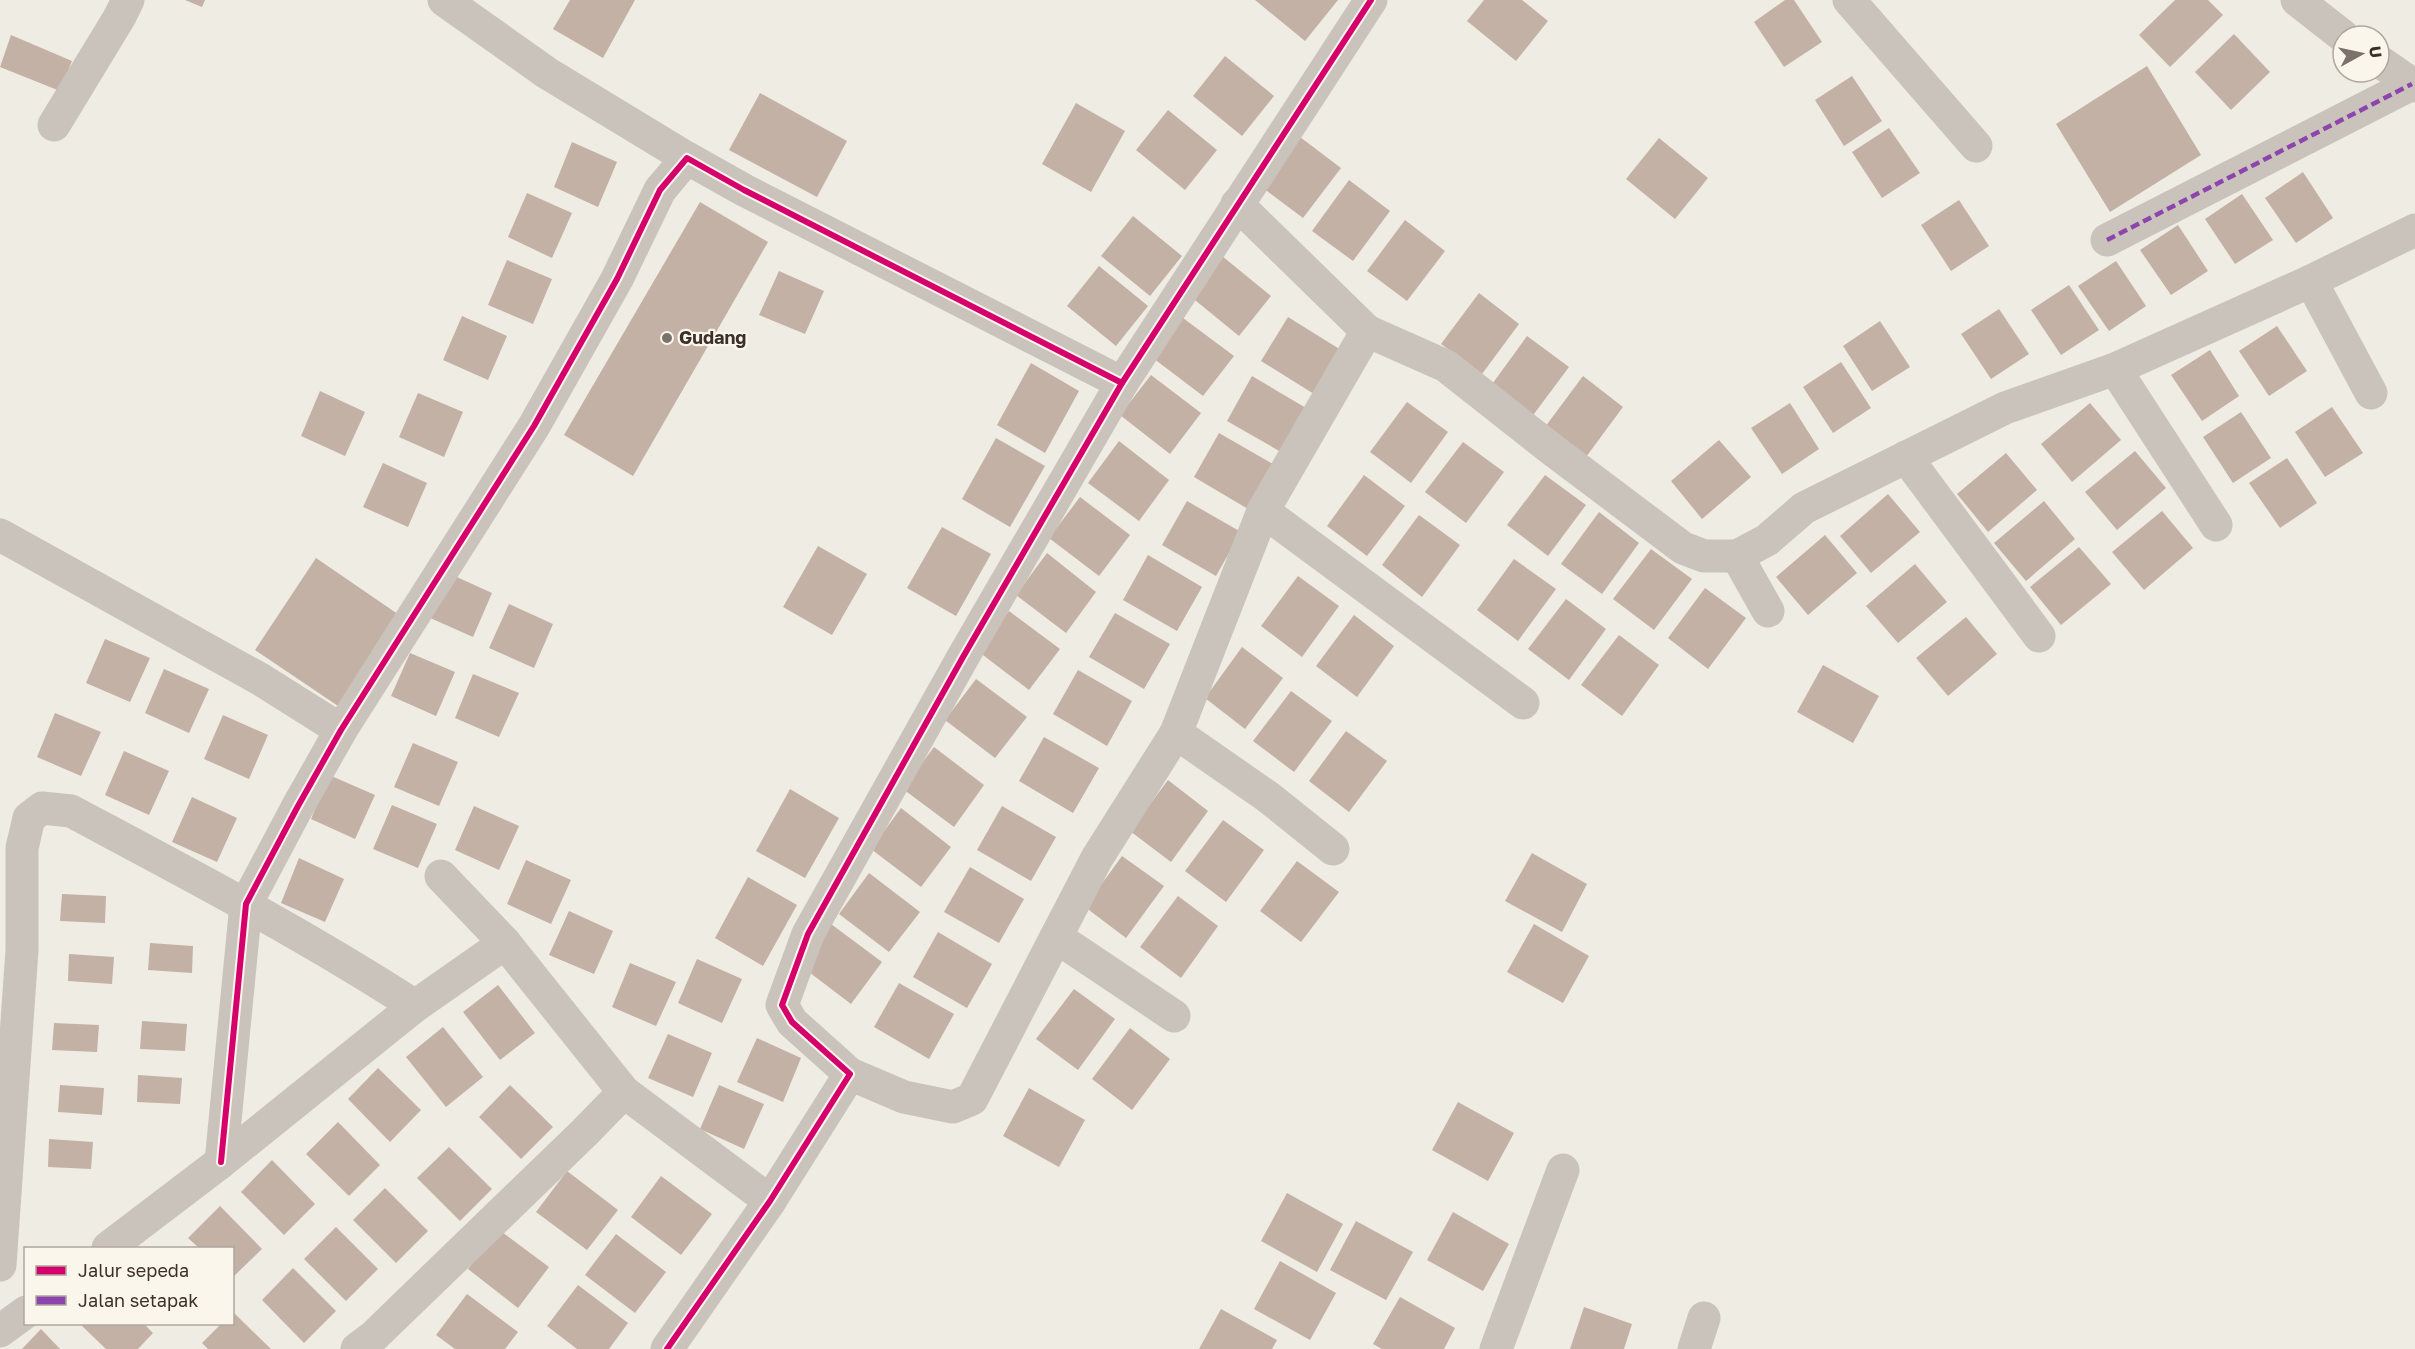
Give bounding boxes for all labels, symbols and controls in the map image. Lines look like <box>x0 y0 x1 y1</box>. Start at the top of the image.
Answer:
north arrow <box>2331 24 2391 84</box>
text: U <box>2365 45 2387 59</box>
place label: Gudang <box>679 326 746 348</box>
marker: Gudang <box>660 331 674 345</box>
legend <box>24 1247 234 1325</box>
text: Jalur sepeda <box>78 1259 189 1281</box>
text: Jalan setapak <box>78 1289 198 1311</box>

